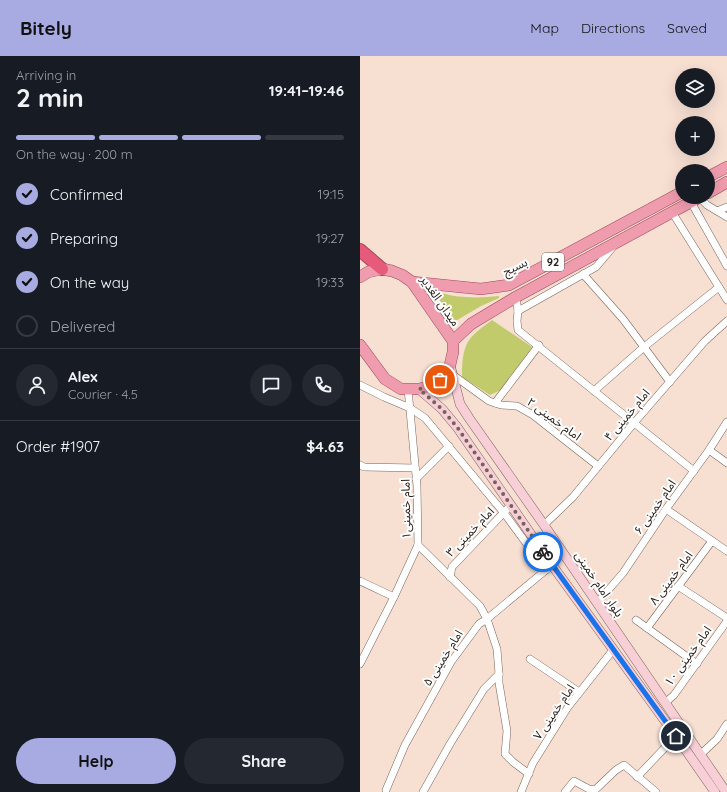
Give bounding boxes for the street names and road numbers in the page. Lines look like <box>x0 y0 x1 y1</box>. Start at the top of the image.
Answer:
road number: 92 <box>542 253 564 271</box>
street label: بسیج <box>500 254 530 281</box>
street label: میدان الغدیر <box>417 272 463 329</box>
street label: امام خمینی ۴ <box>601 385 654 445</box>
street label: امام خمینی ۲ <box>523 394 584 445</box>
street label: امام خمینی ۶ <box>630 476 681 538</box>
street label: امام خمینی۱ <box>397 479 416 539</box>
street label: امام خمینی ۳ <box>442 504 499 561</box>
street label: بلوار امام خمینی <box>570 548 627 621</box>
street label: امام خمینی ۸ <box>646 548 697 609</box>
street label: امام خمینی ۱۰ <box>661 623 716 690</box>
street label: امام خمینی ۵ <box>419 627 467 690</box>
street label: امام خمینی ۷ <box>530 681 579 743</box>

